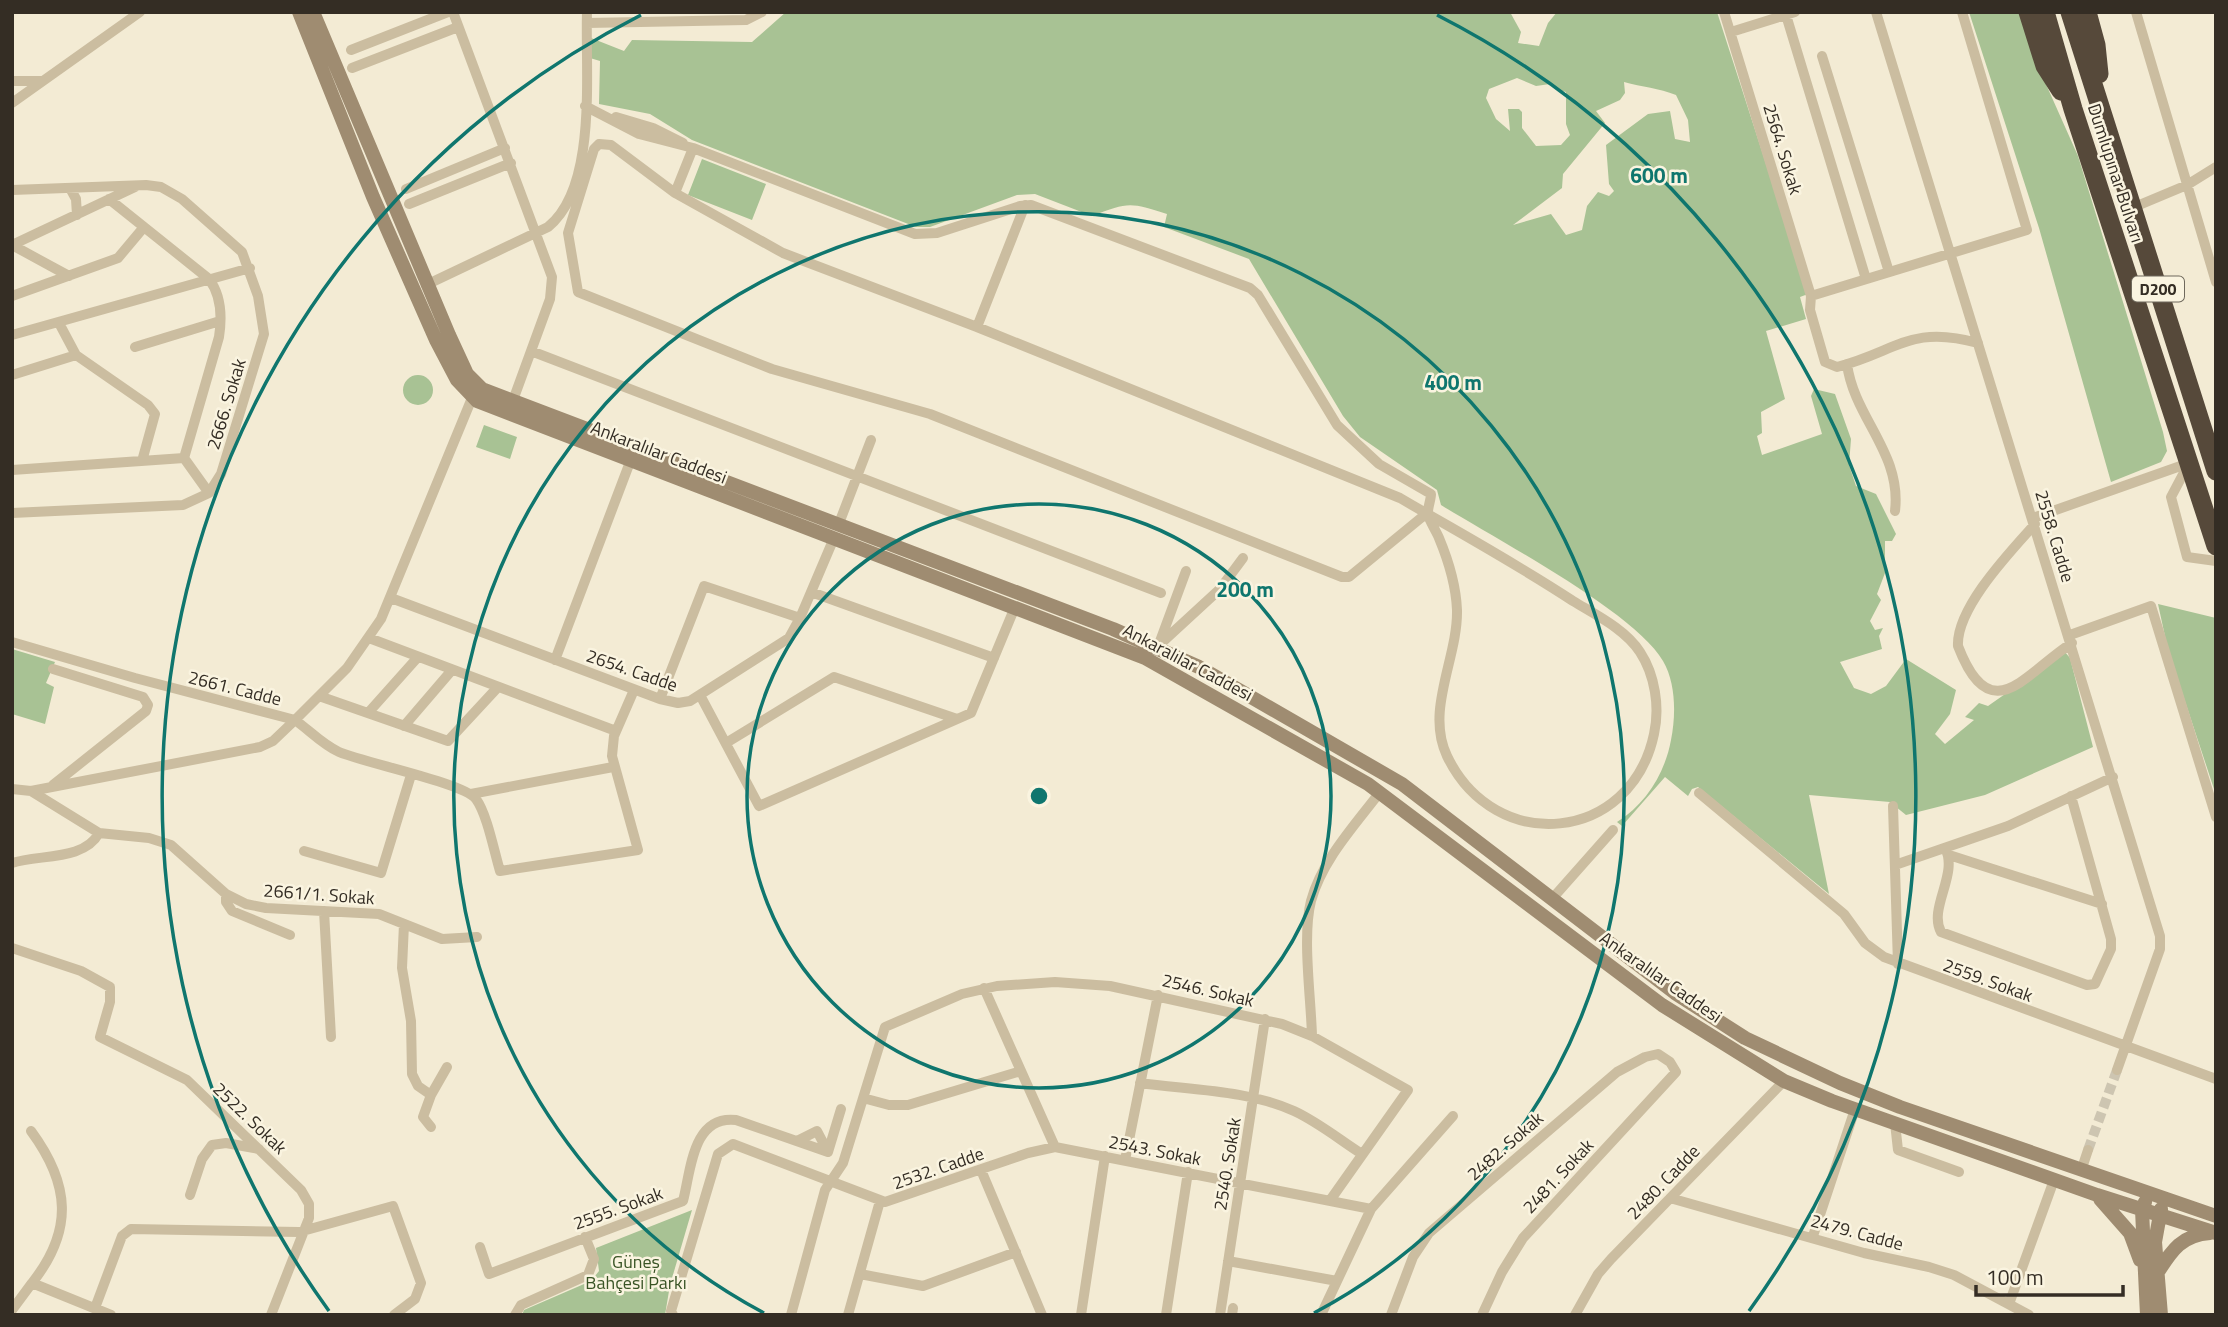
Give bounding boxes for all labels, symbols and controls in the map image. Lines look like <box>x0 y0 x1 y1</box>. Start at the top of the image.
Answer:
street label: 2564. Sokak <box>1756 100 1810 198</box>
street label: Dumlupınar Bulvarı <box>2081 100 2151 246</box>
text: 600 m <box>1630 159 1688 191</box>
road number: D200 <box>2132 276 2184 302</box>
street label: 2666. Sokak <box>199 355 253 453</box>
text: 400 m <box>1424 366 1482 398</box>
street label: Ankaralılar Caddesi <box>587 414 731 490</box>
street label: 2558. Cadde <box>2028 487 2082 585</box>
text: 200 m <box>1216 573 1274 605</box>
street label: Ankaralılar Caddesi <box>1118 616 1258 708</box>
street label: 2654. Cadde <box>583 642 681 698</box>
street label: 2661. Cadde <box>186 663 284 713</box>
centre of rings <box>1027 784 1051 808</box>
street label: 2661/1. Sokak <box>263 877 376 911</box>
street label: Ankaralılar Caddesi <box>1594 925 1728 1029</box>
street label: 2559. Sokak <box>1939 951 2037 1009</box>
street label: 2546. Sokak <box>1159 966 1257 1014</box>
street label: 2522. Sokak <box>207 1076 293 1160</box>
street label: 2482. Sokak <box>1461 1105 1549 1187</box>
street label: 2540. Sokak <box>1206 1115 1248 1212</box>
street label: 2543. Sokak <box>1106 1128 1204 1172</box>
street label: 2481. Sokak <box>1516 1132 1600 1219</box>
street label: 2480. Cadde <box>1620 1138 1706 1226</box>
street label: 2532. Cadde <box>889 1140 987 1196</box>
street label: 2555. Sokak <box>569 1179 667 1237</box>
street label: 2479. Cadde <box>1808 1207 1906 1257</box>
park label: Güneş Bahçesi Parkı <box>585 1248 687 1296</box>
scale bar <box>1976 1254 2123 1298</box>
text: 100 m <box>1986 1261 2043 1293</box>

